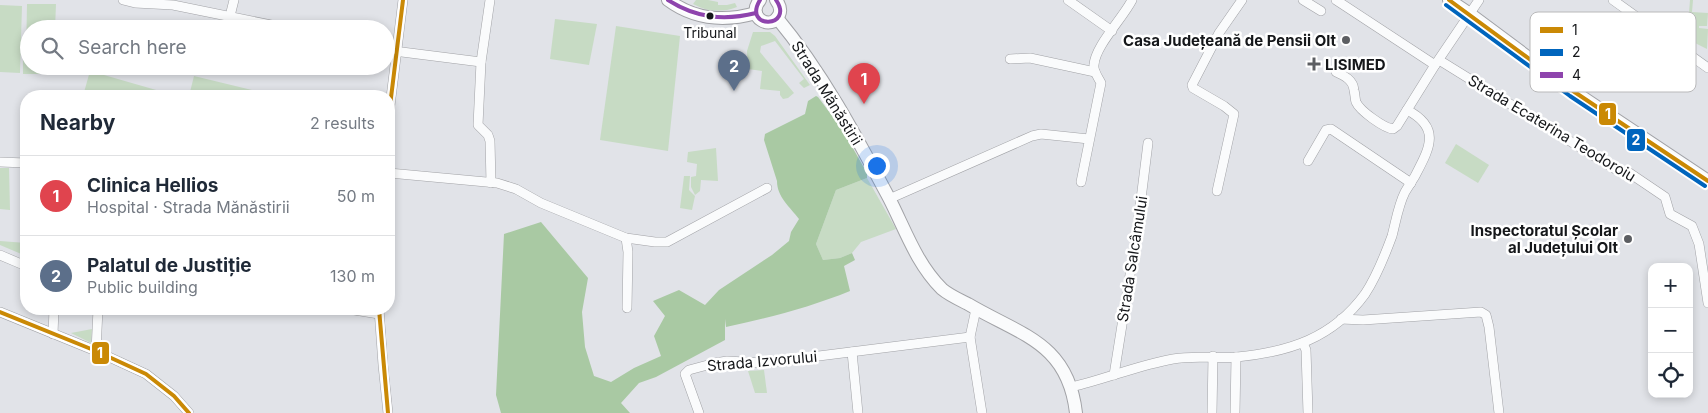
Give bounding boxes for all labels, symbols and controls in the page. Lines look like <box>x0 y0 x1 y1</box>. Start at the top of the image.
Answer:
marker: Tribunal <box>705 11 715 21</box>
legend <box>1530 12 1696 92</box>
search box <box>20 20 395 75</box>
text: 1 <box>1572 21 1578 38</box>
place label: Tribunal <box>683 24 737 41</box>
place label: Casa Județeană de Pensii Olt <box>1123 31 1336 50</box>
icon: search <box>38 34 66 62</box>
marker: Casa Județeană de Pensii Olt <box>1340 34 1352 46</box>
text: Search here <box>78 36 187 59</box>
street label: Strada Mănăstirii <box>787 37 867 149</box>
text: 2 <box>1572 43 1581 60</box>
pin: 2 <box>718 50 750 91</box>
place label: LISIMED <box>1325 55 1386 74</box>
marker: LISIMED <box>1307 57 1321 71</box>
pin: 1 <box>848 63 880 104</box>
text: 4 <box>1572 66 1581 83</box>
street label: Strada Ecaterina Teodoroiu <box>1465 70 1639 186</box>
line badge: 1 <box>1598 102 1617 126</box>
text: 1 <box>1605 105 1611 122</box>
text: Nearby <box>40 110 115 135</box>
text: 2 results <box>310 113 375 133</box>
line badge: 2 <box>1626 128 1646 152</box>
text: 2 <box>1632 131 1641 148</box>
your location <box>864 153 890 179</box>
text: Clinica Hellios <box>87 174 218 197</box>
text: 1 <box>53 186 59 206</box>
text: 50 m <box>337 186 375 206</box>
street label: Strada Salcâmului <box>1113 195 1151 323</box>
text: Hospital · Strada Mănăstirii <box>87 197 290 217</box>
place label: Inspectoratul Școlar al Județului Olt <box>1470 221 1619 257</box>
marker: Inspectoratul Școlar al Județului Olt <box>1622 233 1634 245</box>
text: Palatul de Justiție <box>87 254 252 277</box>
map controls <box>1648 263 1693 398</box>
button: + <box>1648 263 1693 308</box>
text: 2 <box>51 266 61 286</box>
text: 130 m <box>330 266 375 286</box>
text: Public building <box>87 277 198 297</box>
button: − <box>1648 308 1693 353</box>
line badge: 1 <box>91 341 110 365</box>
text: 1 <box>97 344 103 361</box>
street label: Strada Izvorului <box>706 347 818 375</box>
button: locate <box>1648 353 1693 398</box>

